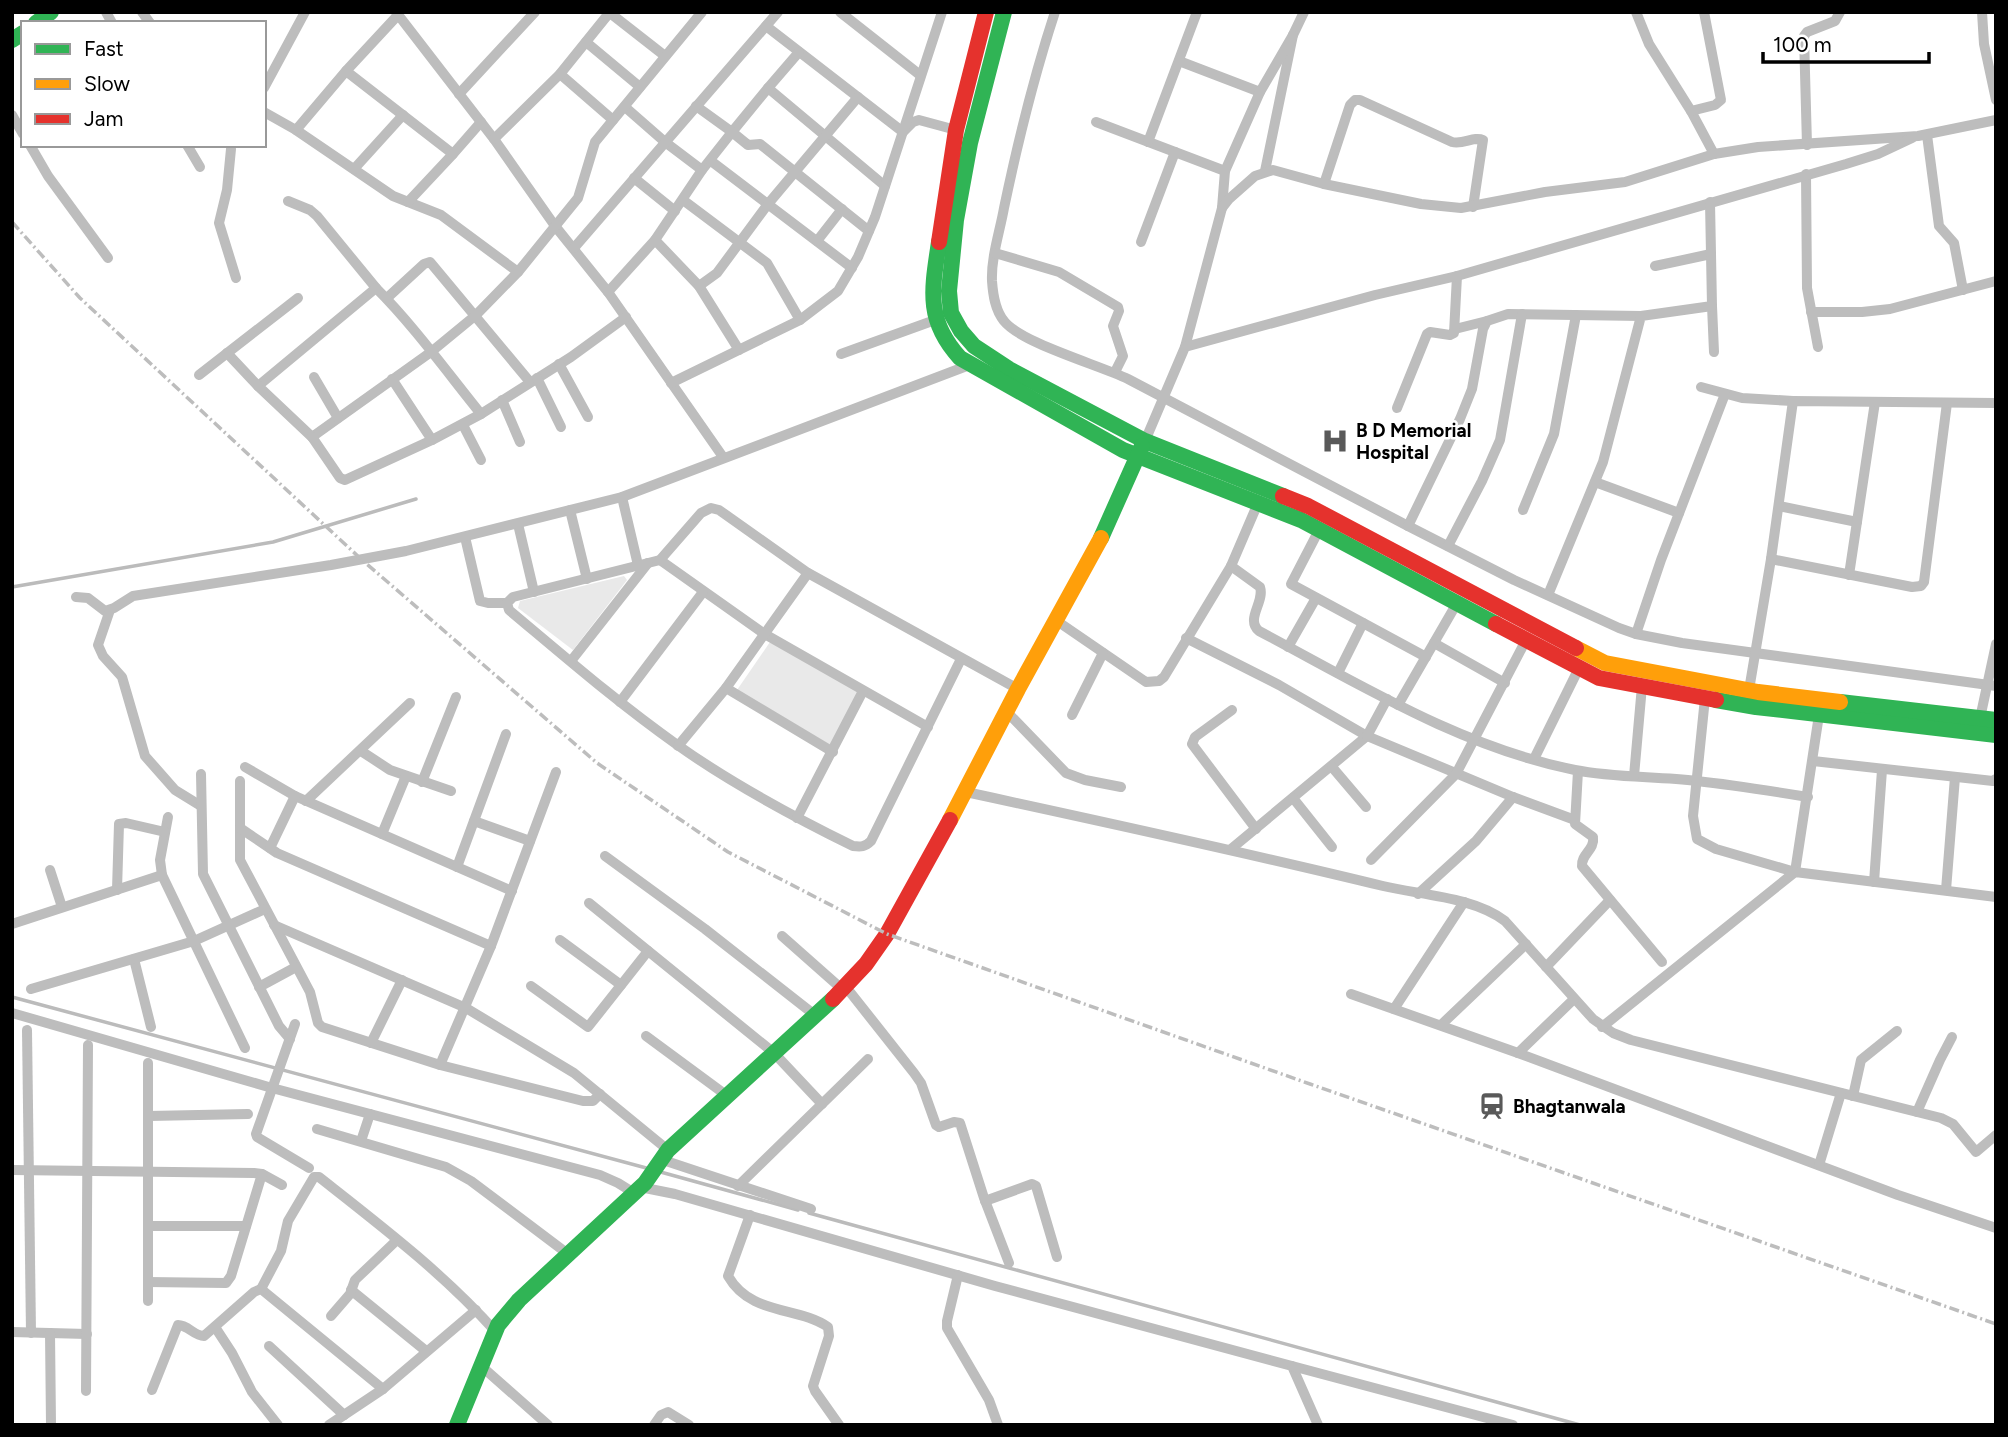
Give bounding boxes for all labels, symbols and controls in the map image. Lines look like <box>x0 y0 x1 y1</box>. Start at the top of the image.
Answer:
legend <box>21 21 266 147</box>
scale bar <box>1763 21 1929 65</box>
text: 100 m <box>1773 32 1832 57</box>
text: Fast <box>84 36 124 61</box>
text: Slow <box>84 71 130 96</box>
text: Jam <box>84 106 123 131</box>
place label: B D Memorial Hospital <box>1356 419 1471 464</box>
hospital icon: B D Memorial Hospital <box>1320 426 1350 456</box>
station icon: Bhagtanwala <box>1477 1091 1507 1121</box>
place label: Bhagtanwala <box>1513 1095 1626 1118</box>

